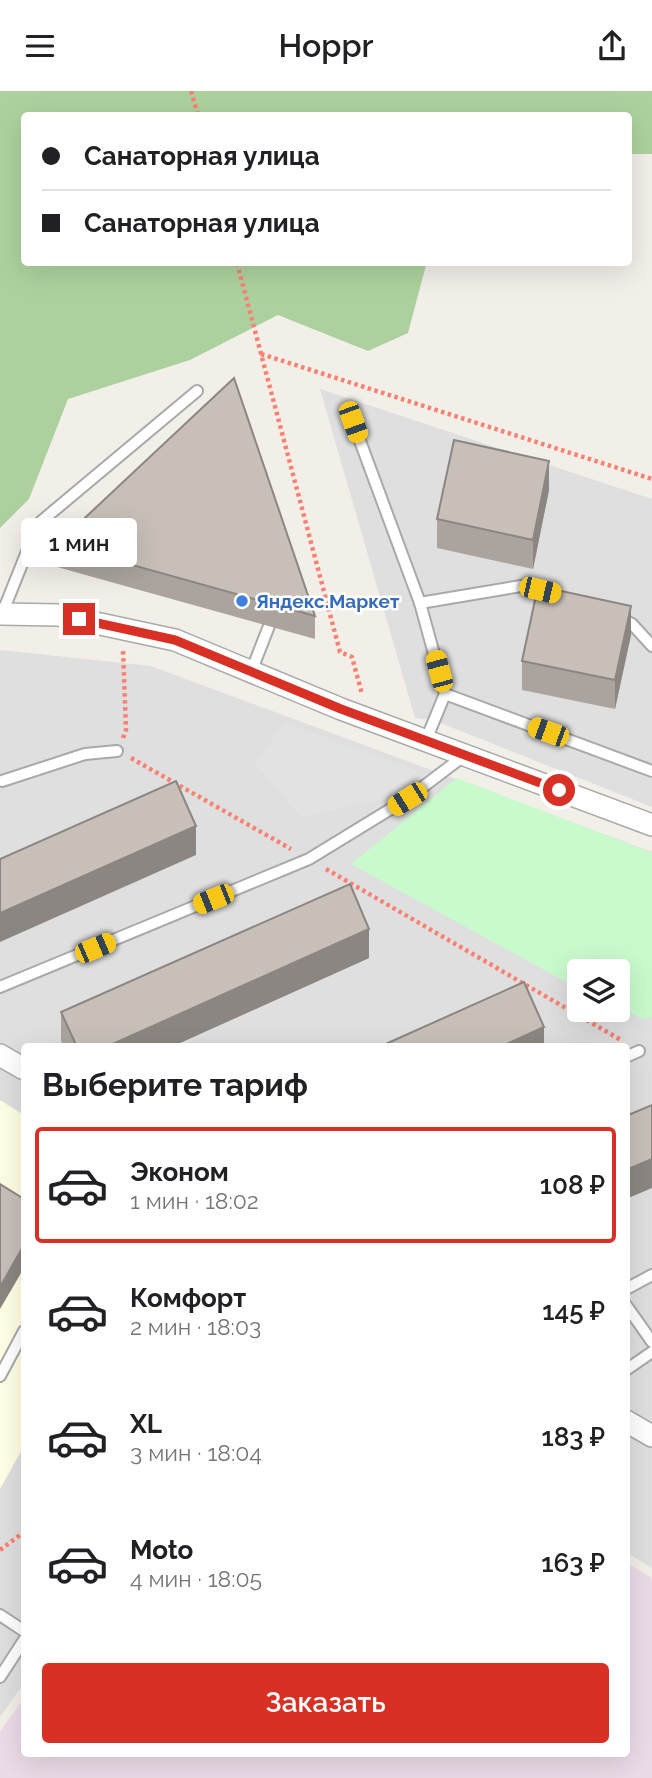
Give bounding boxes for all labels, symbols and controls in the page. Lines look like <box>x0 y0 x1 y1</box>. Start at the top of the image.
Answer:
icon: menu <box>21 27 59 65</box>
text: Hoppr <box>279 27 373 64</box>
icon: share <box>593 27 631 65</box>
text: Санаторная улица <box>84 141 320 171</box>
text: Санаторная улица <box>84 208 320 238</box>
car <box>336 399 371 445</box>
callout: 1 мин <box>21 517 137 567</box>
text: 1 мин <box>49 529 109 556</box>
car <box>518 575 563 605</box>
place label: Яндекс.Маркет <box>256 590 400 612</box>
marker: Яндекс.Маркет <box>234 593 250 609</box>
route end <box>63 603 95 635</box>
car <box>424 648 455 694</box>
car <box>525 715 572 749</box>
route start <box>543 774 575 806</box>
car <box>384 779 431 819</box>
car <box>190 881 237 917</box>
car <box>72 930 119 966</box>
map controls <box>567 959 630 1022</box>
button: layers <box>567 959 630 1022</box>
text: Выберите тариф <box>42 1066 308 1103</box>
icon: car <box>46 1154 109 1217</box>
text: Эконом <box>130 1157 229 1187</box>
text: 108 ₽ <box>540 1170 605 1200</box>
text: 1 мин · 18:02 <box>130 1187 259 1214</box>
icon: car <box>46 1280 109 1343</box>
text: Комфорт <box>130 1283 246 1313</box>
text: 145 ₽ <box>542 1296 605 1326</box>
text: 2 мин · 18:03 <box>130 1313 261 1340</box>
icon: car <box>46 1406 109 1469</box>
text: XL <box>130 1409 162 1439</box>
text: 183 ₽ <box>541 1422 605 1452</box>
text: 3 мин · 18:04 <box>130 1439 262 1466</box>
icon: car <box>46 1532 109 1595</box>
text: Moto <box>130 1535 193 1565</box>
text: 163 ₽ <box>541 1548 605 1578</box>
text: 4 мин · 18:05 <box>130 1565 262 1592</box>
button: Заказать <box>42 1663 609 1743</box>

